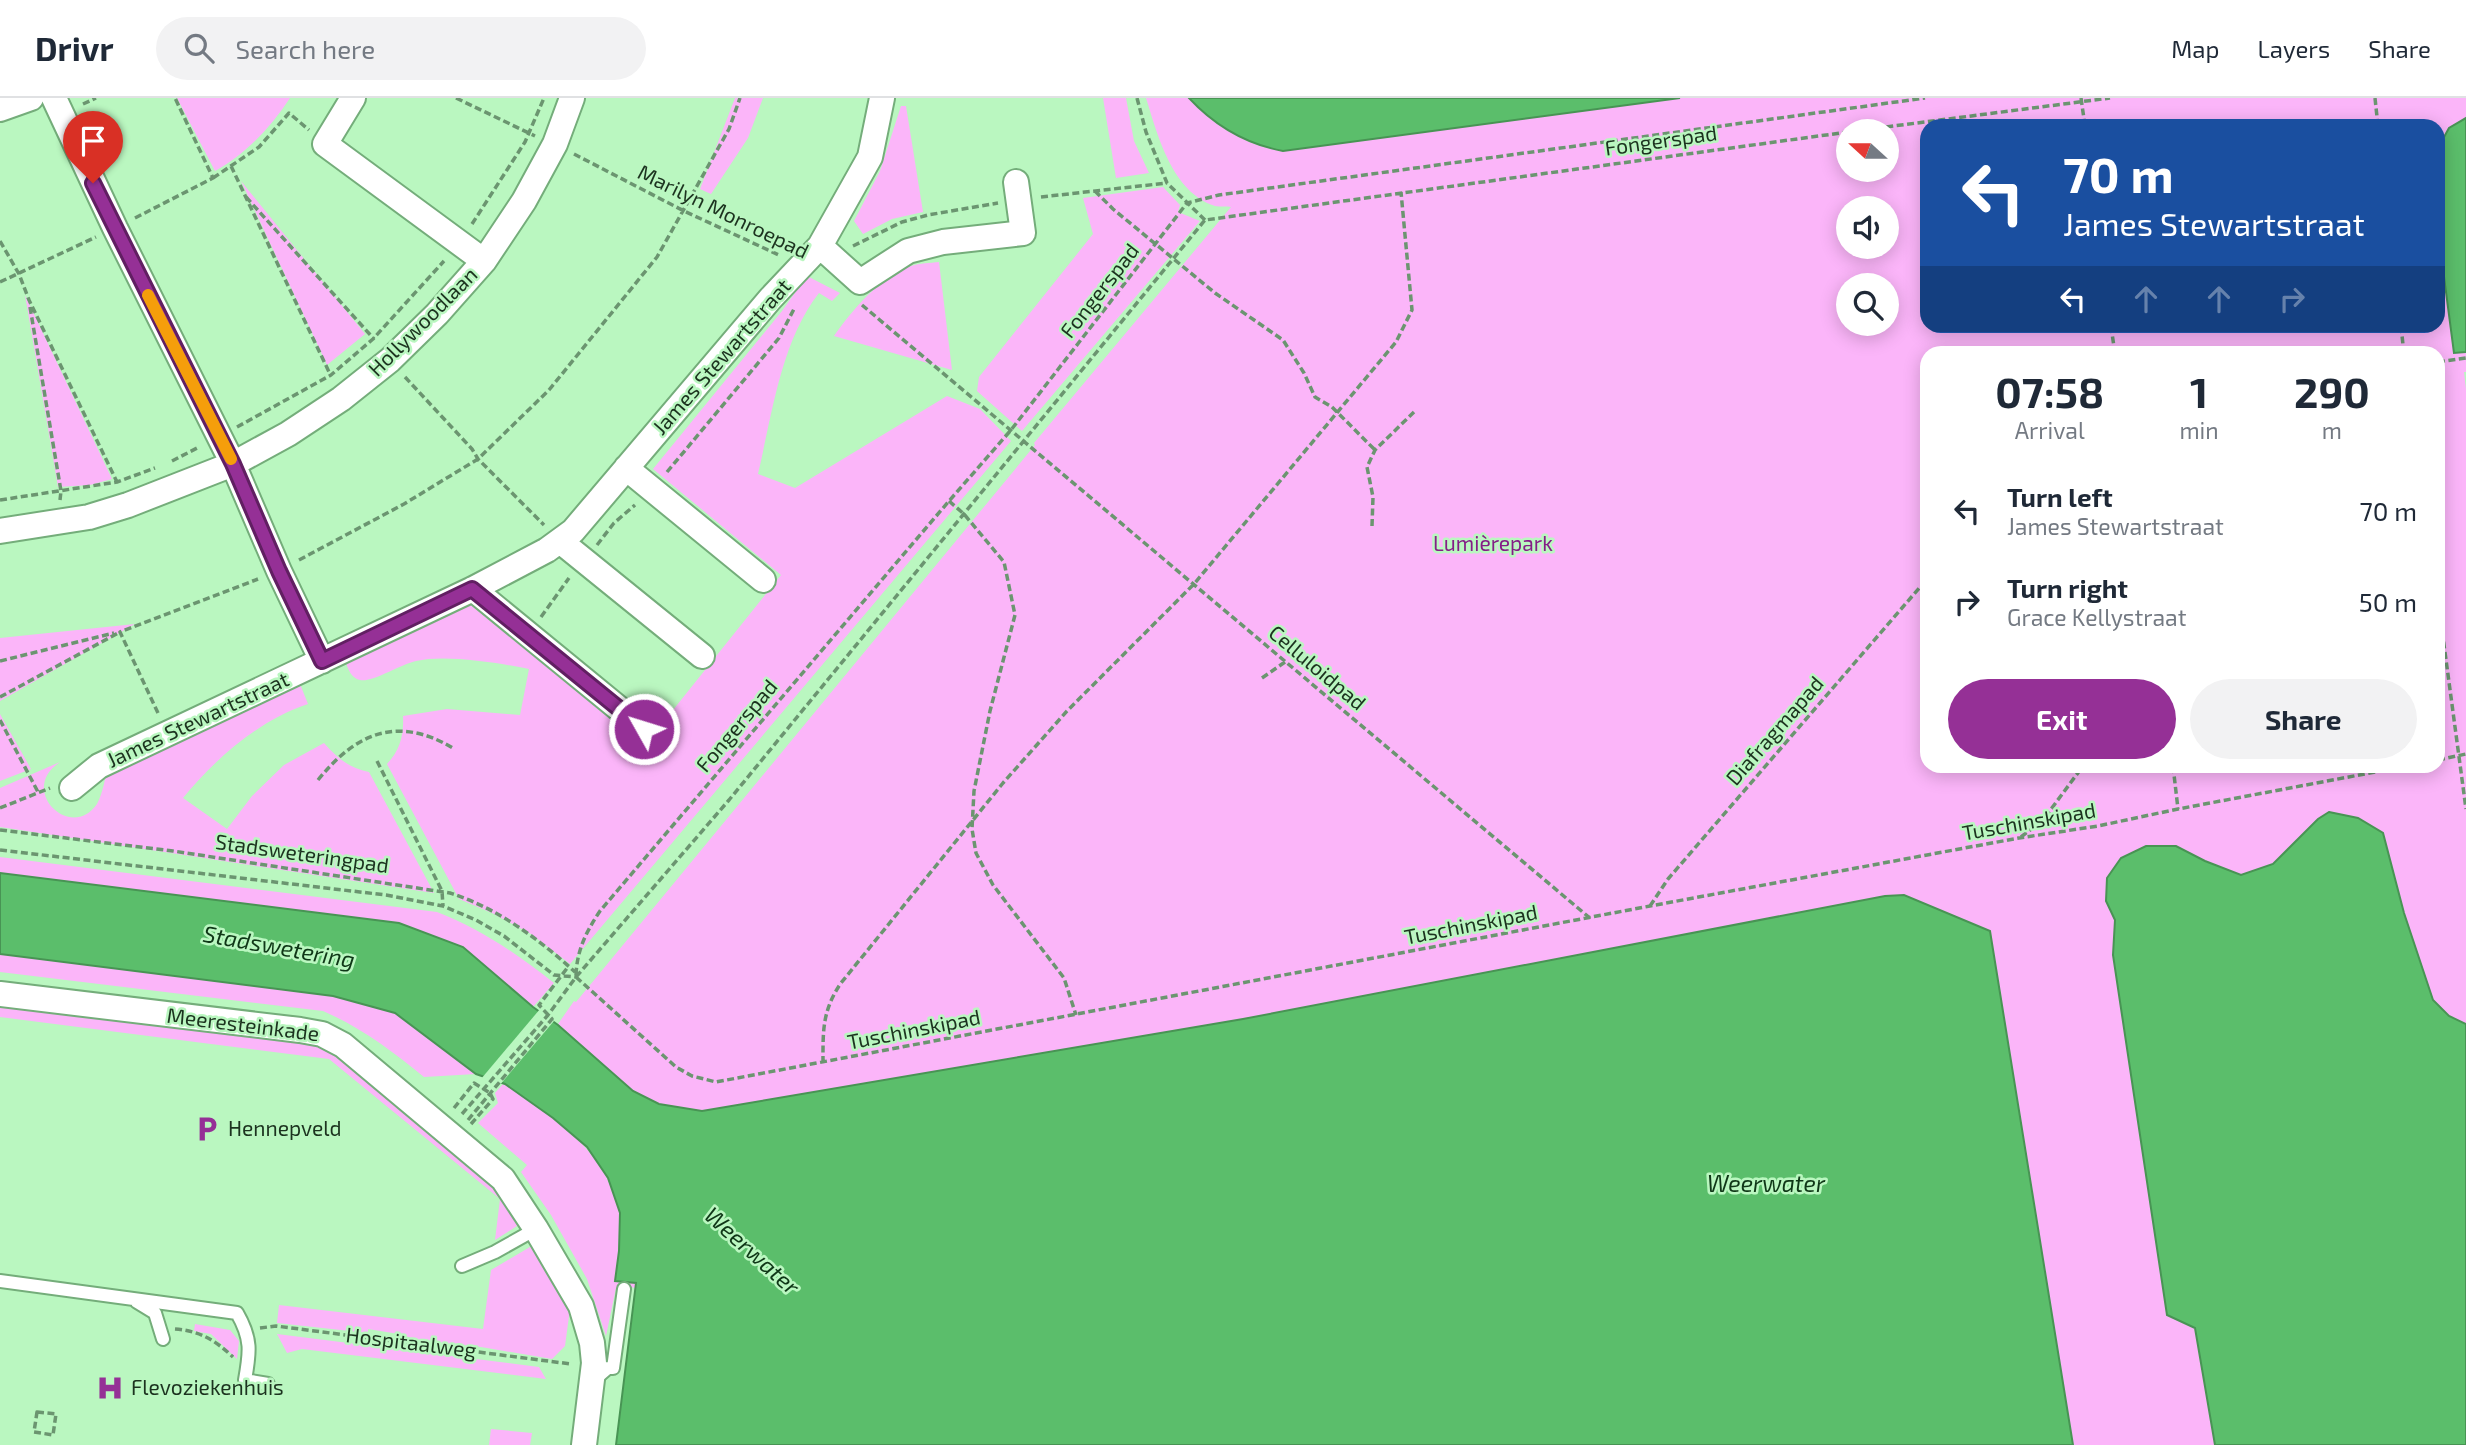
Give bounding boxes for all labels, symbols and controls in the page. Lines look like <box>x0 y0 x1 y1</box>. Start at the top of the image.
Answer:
search box <box>156 17 646 80</box>
text: Drivr <box>35 28 114 68</box>
icon: search <box>180 29 218 67</box>
text: Search here <box>236 33 375 64</box>
text: Map <box>2171 34 2219 63</box>
text: Layers <box>2257 34 2330 63</box>
text: Share <box>2368 34 2431 63</box>
pin <box>63 111 123 183</box>
street label: Fongerspad <box>1603 119 1718 160</box>
north arrow <box>1836 119 1899 182</box>
map controls <box>1836 119 1899 336</box>
icon: arrive <box>74 122 112 160</box>
text: 70 m <box>2063 144 2174 203</box>
icon: left <box>1948 147 2039 238</box>
street label: Marilyn Monroepad <box>634 158 813 263</box>
button: sound <box>1836 196 1899 259</box>
text: James Stewartstraat <box>2063 204 2365 242</box>
street label: Fongerspad <box>1054 238 1143 342</box>
street label: Hollywoodlaan <box>362 261 482 381</box>
street label: James Stewartstraat <box>646 273 795 439</box>
button: search <box>1836 273 1899 336</box>
icon: left <box>2054 280 2092 318</box>
icon: ahead <box>2127 280 2165 318</box>
icon: ahead <box>2200 280 2238 318</box>
icon: right <box>2273 280 2311 318</box>
text: 07:58 <box>1995 366 2104 416</box>
text: 1 <box>2190 366 2208 416</box>
text: 290 <box>2294 366 2370 416</box>
text: Arrival <box>2015 416 2085 444</box>
text: min <box>2179 416 2219 444</box>
text: m <box>2322 416 2342 444</box>
text: Turn left <box>2007 481 2113 512</box>
icon: left <box>1948 492 1986 530</box>
text: 70 m <box>2359 495 2417 526</box>
text: James Stewartstraat <box>2007 512 2224 540</box>
park label: Lumièrepark <box>1433 530 1553 555</box>
text: Turn right <box>2007 572 2128 603</box>
icon: right <box>1948 583 1986 621</box>
text: 50 m <box>2359 586 2417 617</box>
text: Grace Kellystraat <box>2007 603 2187 631</box>
street label: Celluloidpad <box>1264 619 1372 715</box>
street label: James Stewartstraat <box>102 665 292 772</box>
street label: Diafragmapad <box>1720 670 1828 790</box>
street label: Fongerspad <box>690 674 782 776</box>
button: Exit <box>1948 679 2176 759</box>
button: Share <box>2190 679 2417 759</box>
position arrow <box>607 692 681 766</box>
street label: Tuschinskipad <box>1960 796 2097 845</box>
street label: Stadsweteringpad <box>214 828 391 877</box>
street label: Tuschinskipad <box>1402 898 1539 949</box>
water label: Stadswetering <box>201 919 357 973</box>
street label: Meeresteinkade <box>166 1002 321 1045</box>
street label: Tuschinskipad <box>845 1003 982 1054</box>
parking icon: Hennepveld <box>192 1114 222 1144</box>
place label: Hennepveld <box>228 1115 342 1140</box>
water label: Weerwater <box>1707 1169 1826 1197</box>
water label: Weerwater <box>699 1200 807 1301</box>
street label: Hospitaalweg <box>345 1321 478 1362</box>
hospital icon: Flevoziekenhuis <box>95 1373 125 1403</box>
place label: Flevoziekenhuis <box>131 1374 284 1399</box>

